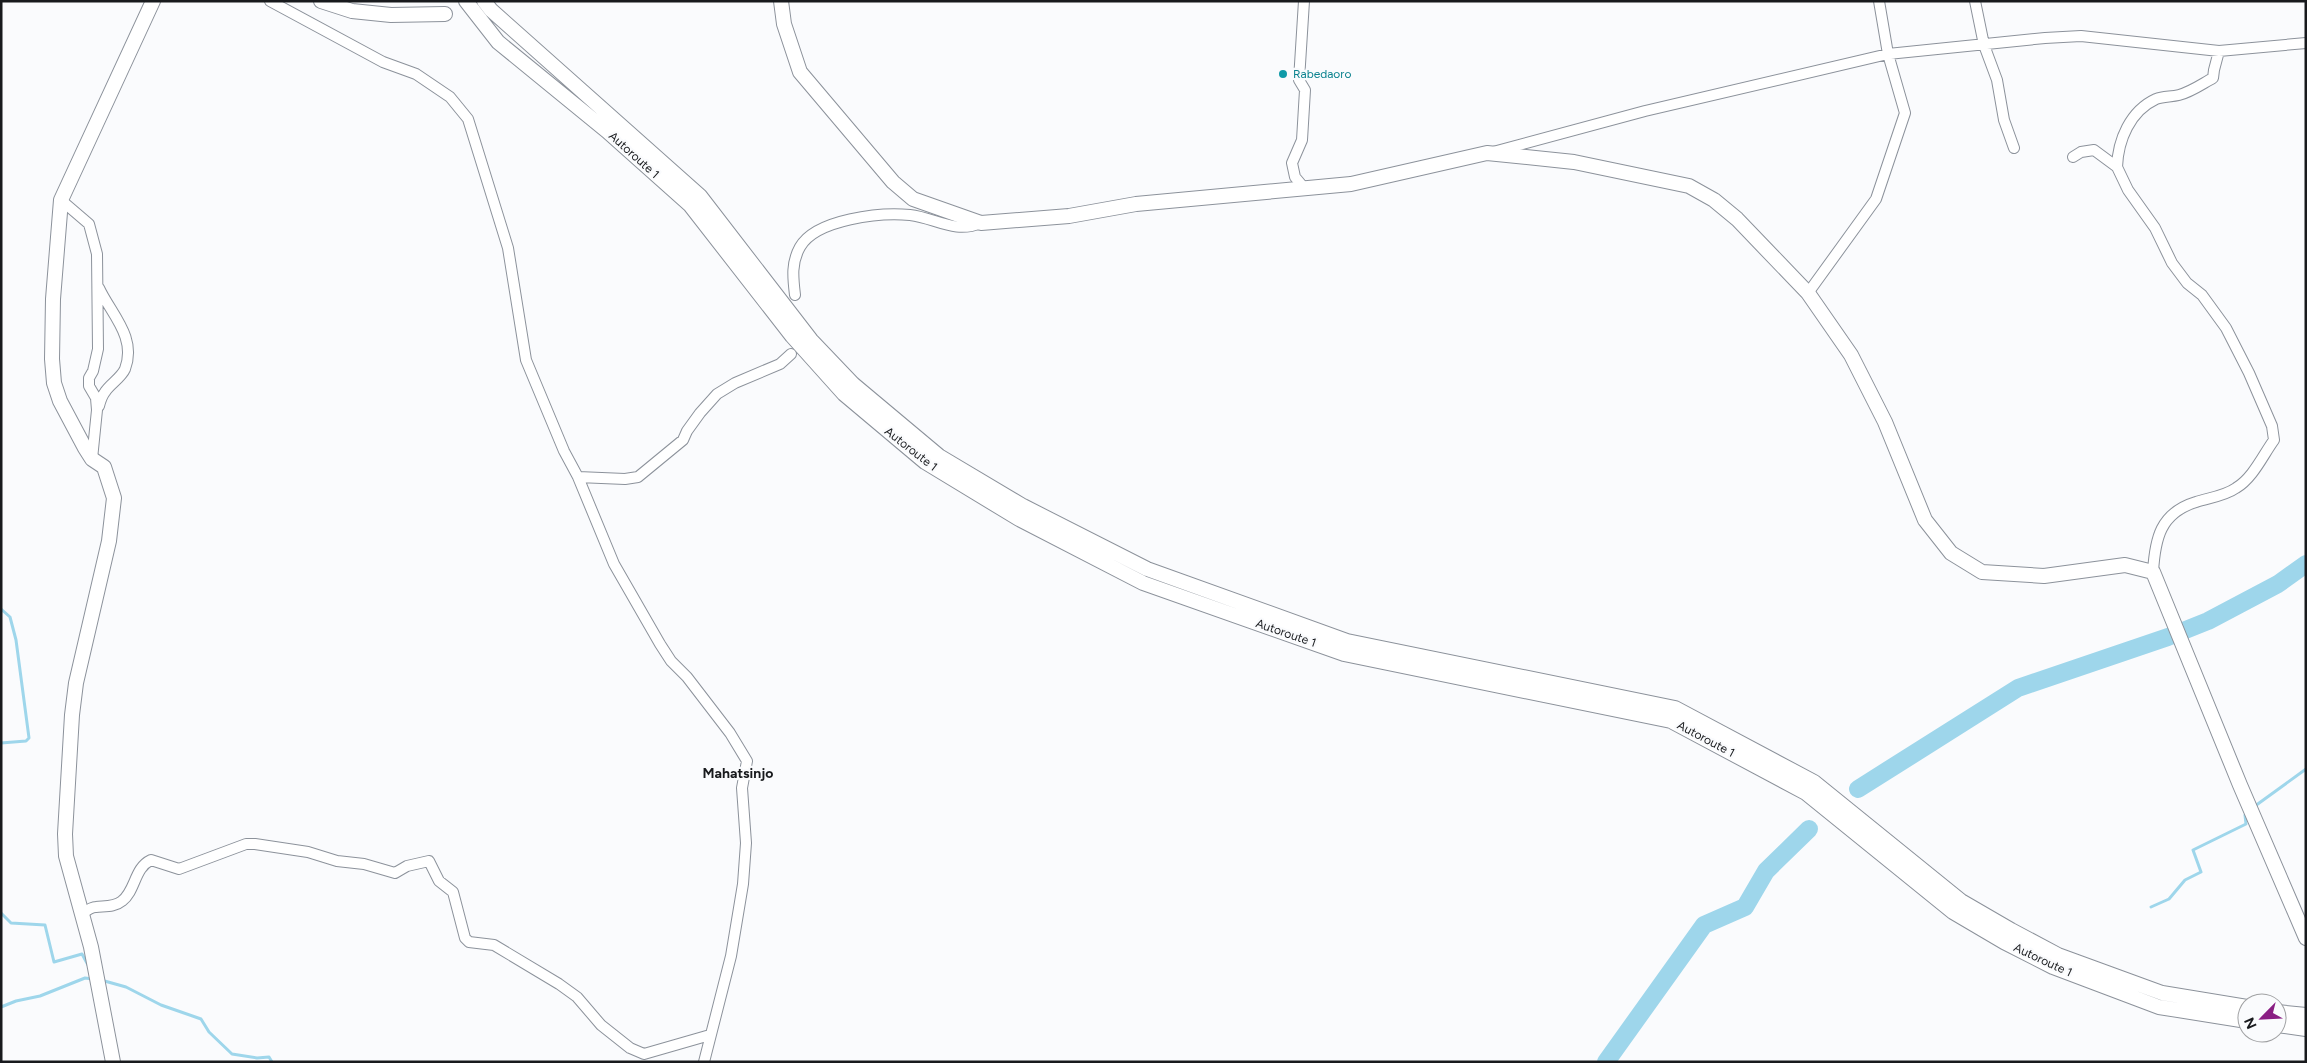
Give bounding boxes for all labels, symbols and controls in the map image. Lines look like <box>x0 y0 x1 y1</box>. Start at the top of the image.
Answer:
place label: Rabedaoro <box>1293 67 1351 81</box>
marker: Rabedaoro <box>1277 68 1289 80</box>
street label: Autoroute 1 <box>606 129 662 181</box>
street label: Autoroute 1 <box>882 424 940 474</box>
street label: Autoroute 1 <box>1254 616 1318 650</box>
street label: Autoroute 1 <box>1675 718 1737 760</box>
district label: Mahatsinjo <box>703 765 773 782</box>
street label: Autoroute 1 <box>2012 940 2074 980</box>
north arrow <box>2237 993 2287 1043</box>
text: N <box>2241 1015 2261 1031</box>

